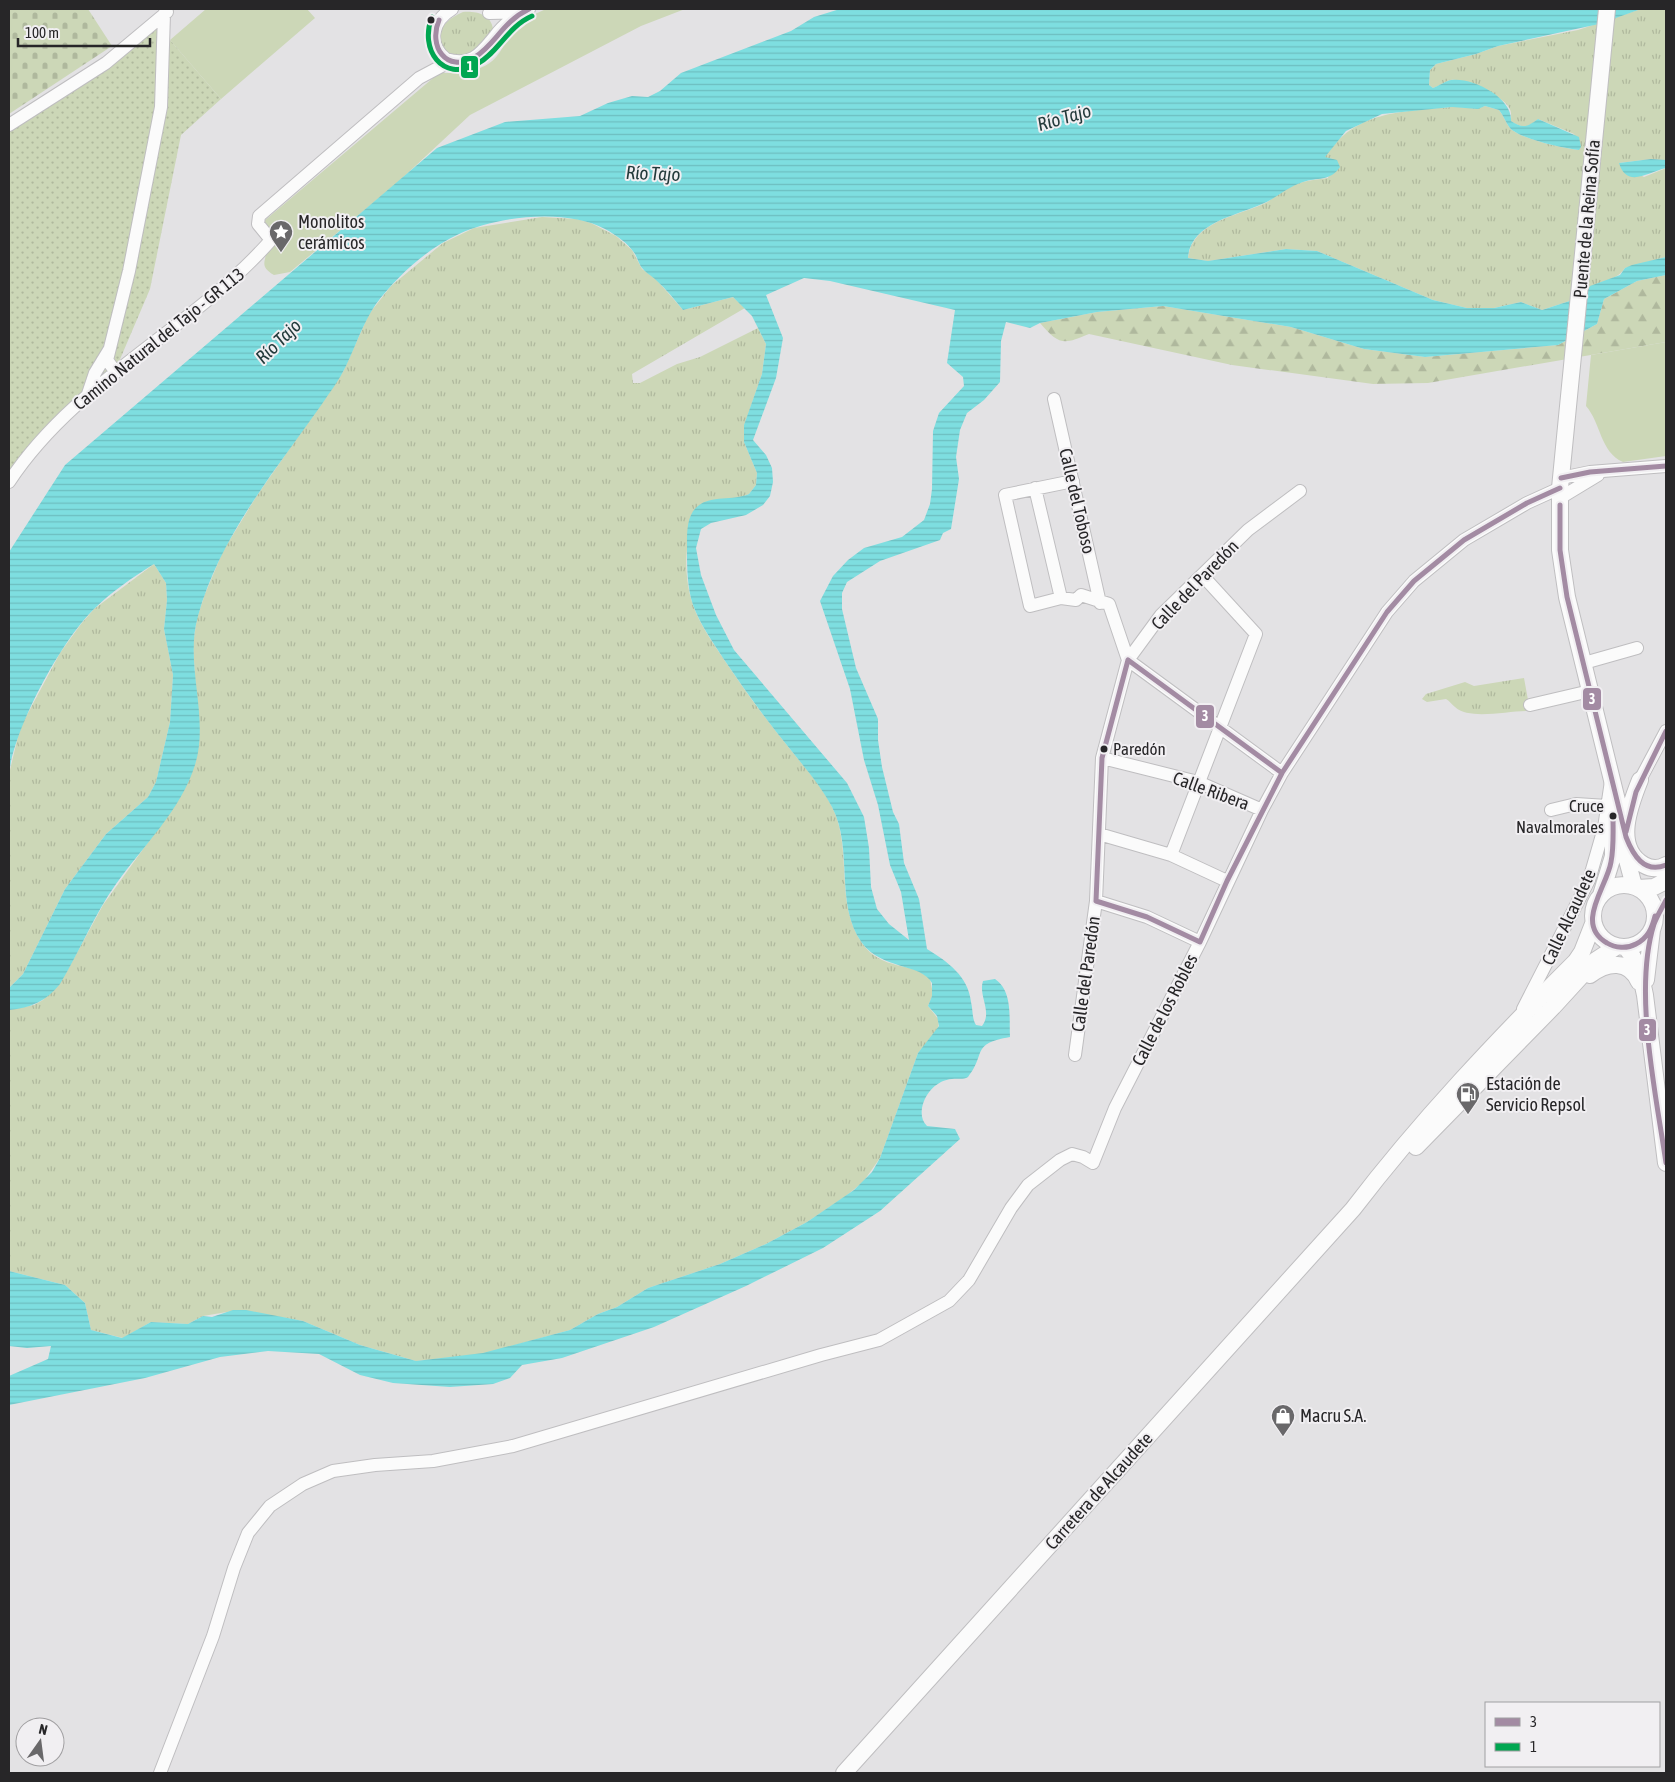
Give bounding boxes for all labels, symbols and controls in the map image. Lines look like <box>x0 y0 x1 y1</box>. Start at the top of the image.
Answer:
scale bar <box>18 15 150 47</box>
unlabelled marker <box>426 15 436 25</box>
text: 100 m <box>25 24 59 41</box>
line badge: 1 <box>460 55 479 79</box>
text: 1 <box>467 59 474 75</box>
water label: Río Tajo <box>1035 99 1093 135</box>
street label: Puente de la Reina Sofía <box>1569 139 1604 299</box>
water label: Río Tajo <box>625 161 681 185</box>
place label: Monolitos cerámicos <box>298 211 365 253</box>
place icon: Monolitos cerámicos <box>268 219 294 253</box>
street label: Camino Natural del Tajo - GR 113 <box>69 263 248 414</box>
water label: Río Tajo <box>251 314 305 368</box>
street label: Calle del Toboso <box>1055 446 1100 556</box>
street label: Calle del Paredón <box>1147 536 1243 634</box>
line badge: 3 <box>1582 687 1602 711</box>
text: 3 <box>1589 691 1595 707</box>
line badge: 3 <box>1195 704 1215 729</box>
text: 3 <box>1202 708 1208 724</box>
place label: Paredón <box>1113 739 1166 759</box>
marker: Paredón <box>1099 744 1109 754</box>
street label: Calle Ribera <box>1170 767 1252 814</box>
place label: Cruce Navalmorales <box>1516 796 1604 837</box>
marker: Cruce Navalmorales <box>1608 811 1618 821</box>
street label: Calle Alcaudete <box>1537 865 1600 968</box>
street label: Calle del Paredón <box>1067 915 1104 1033</box>
street label: Calle de los Robles <box>1127 950 1202 1069</box>
line badge: 3 <box>1638 1018 1657 1042</box>
text: 3 <box>1644 1022 1650 1038</box>
place label: Estación de Servicio Repsol <box>1486 1073 1586 1115</box>
fuel station icon: Estación de Servicio Repsol <box>1455 1081 1481 1115</box>
shop icon: Macru S.A. <box>1270 1403 1296 1437</box>
place label: Macru S.A. <box>1300 1405 1366 1426</box>
street label: Carretera de Alcaudete <box>1040 1428 1157 1554</box>
legend <box>1485 1702 1660 1767</box>
text: 3 <box>1530 1713 1537 1730</box>
north arrow <box>15 1717 65 1767</box>
text: N <box>37 1721 49 1738</box>
text: 1 <box>1530 1738 1537 1755</box>

